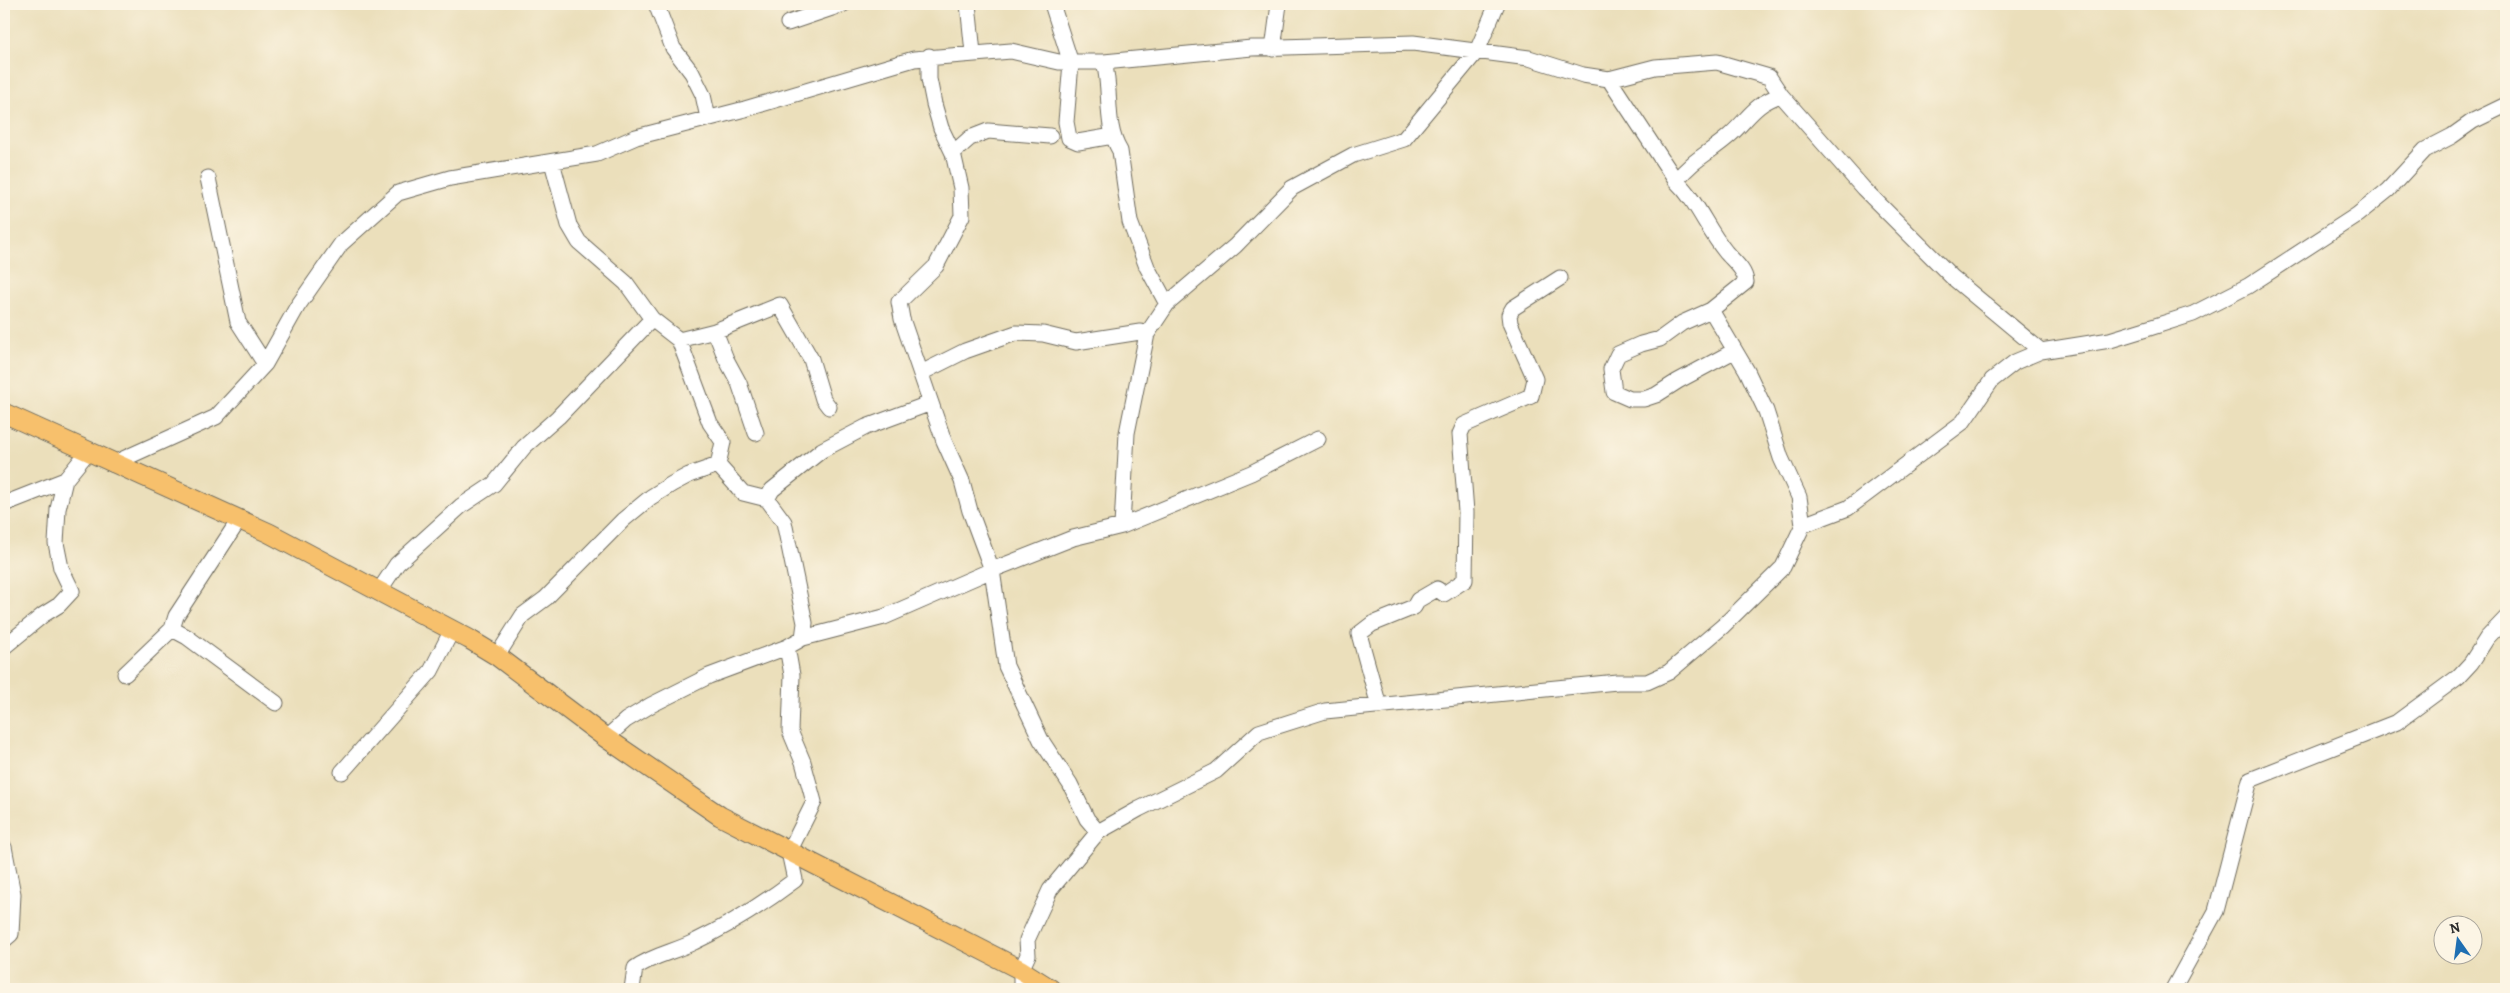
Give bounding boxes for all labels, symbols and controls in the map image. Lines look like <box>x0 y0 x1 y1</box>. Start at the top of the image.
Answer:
north arrow <box>2432 916 2482 966</box>
text: N <box>2448 917 2462 938</box>

